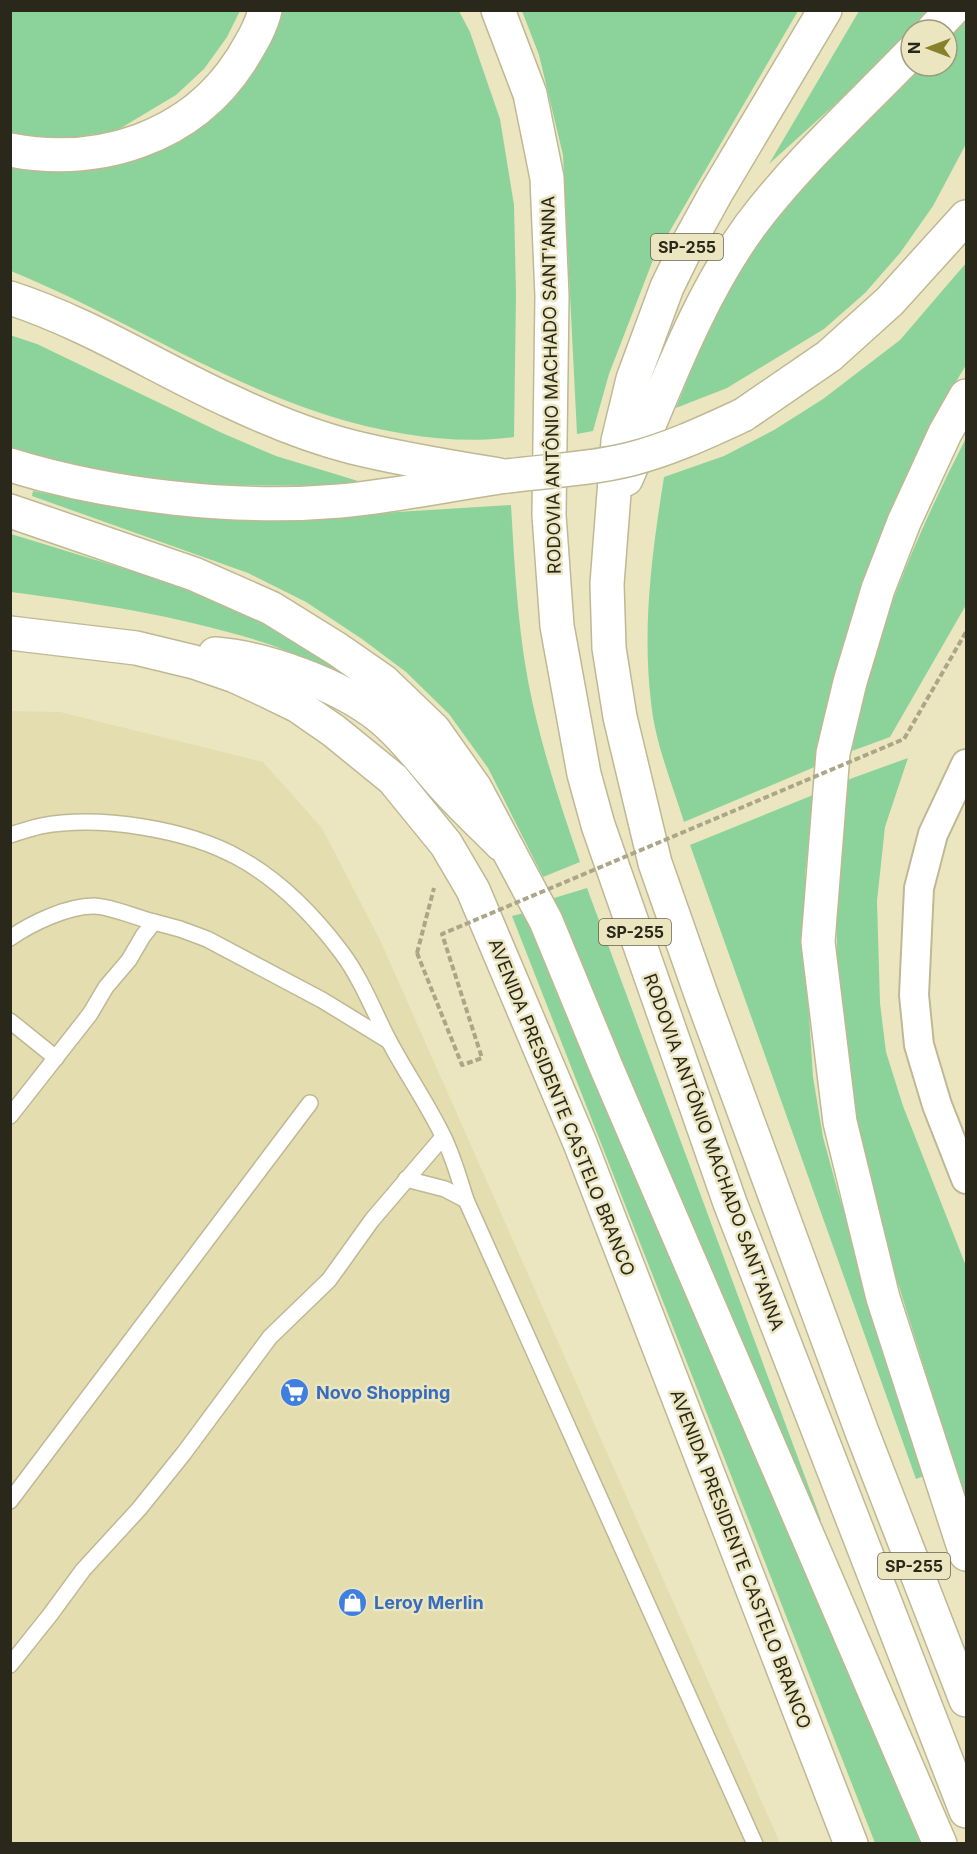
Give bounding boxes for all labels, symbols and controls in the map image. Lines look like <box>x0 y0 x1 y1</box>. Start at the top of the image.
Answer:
north arrow <box>899 18 959 78</box>
text: N <box>904 42 924 54</box>
street label: RODOVIA ANTÔNIO MACHADO SANT'ANNA <box>536 196 565 574</box>
road number: SP-255 <box>651 234 723 260</box>
road number: SP-255 <box>599 919 671 945</box>
street label: AVENIDA PRESIDENTE CASTELO BRANCO <box>484 935 640 1279</box>
street label: RODOVIA ANTÔNIO MACHADO SANT'ANNA <box>639 970 789 1333</box>
supermarket icon: Novo Shopping <box>279 1376 311 1408</box>
place label: Novo Shopping <box>316 1382 450 1403</box>
street label: AVENIDA PRESIDENTE CASTELO BRANCO <box>666 1386 816 1732</box>
road number: SP-255 <box>878 1553 950 1579</box>
shop icon: Leroy Merlin <box>337 1586 369 1618</box>
place label: Leroy Merlin <box>374 1592 484 1613</box>

